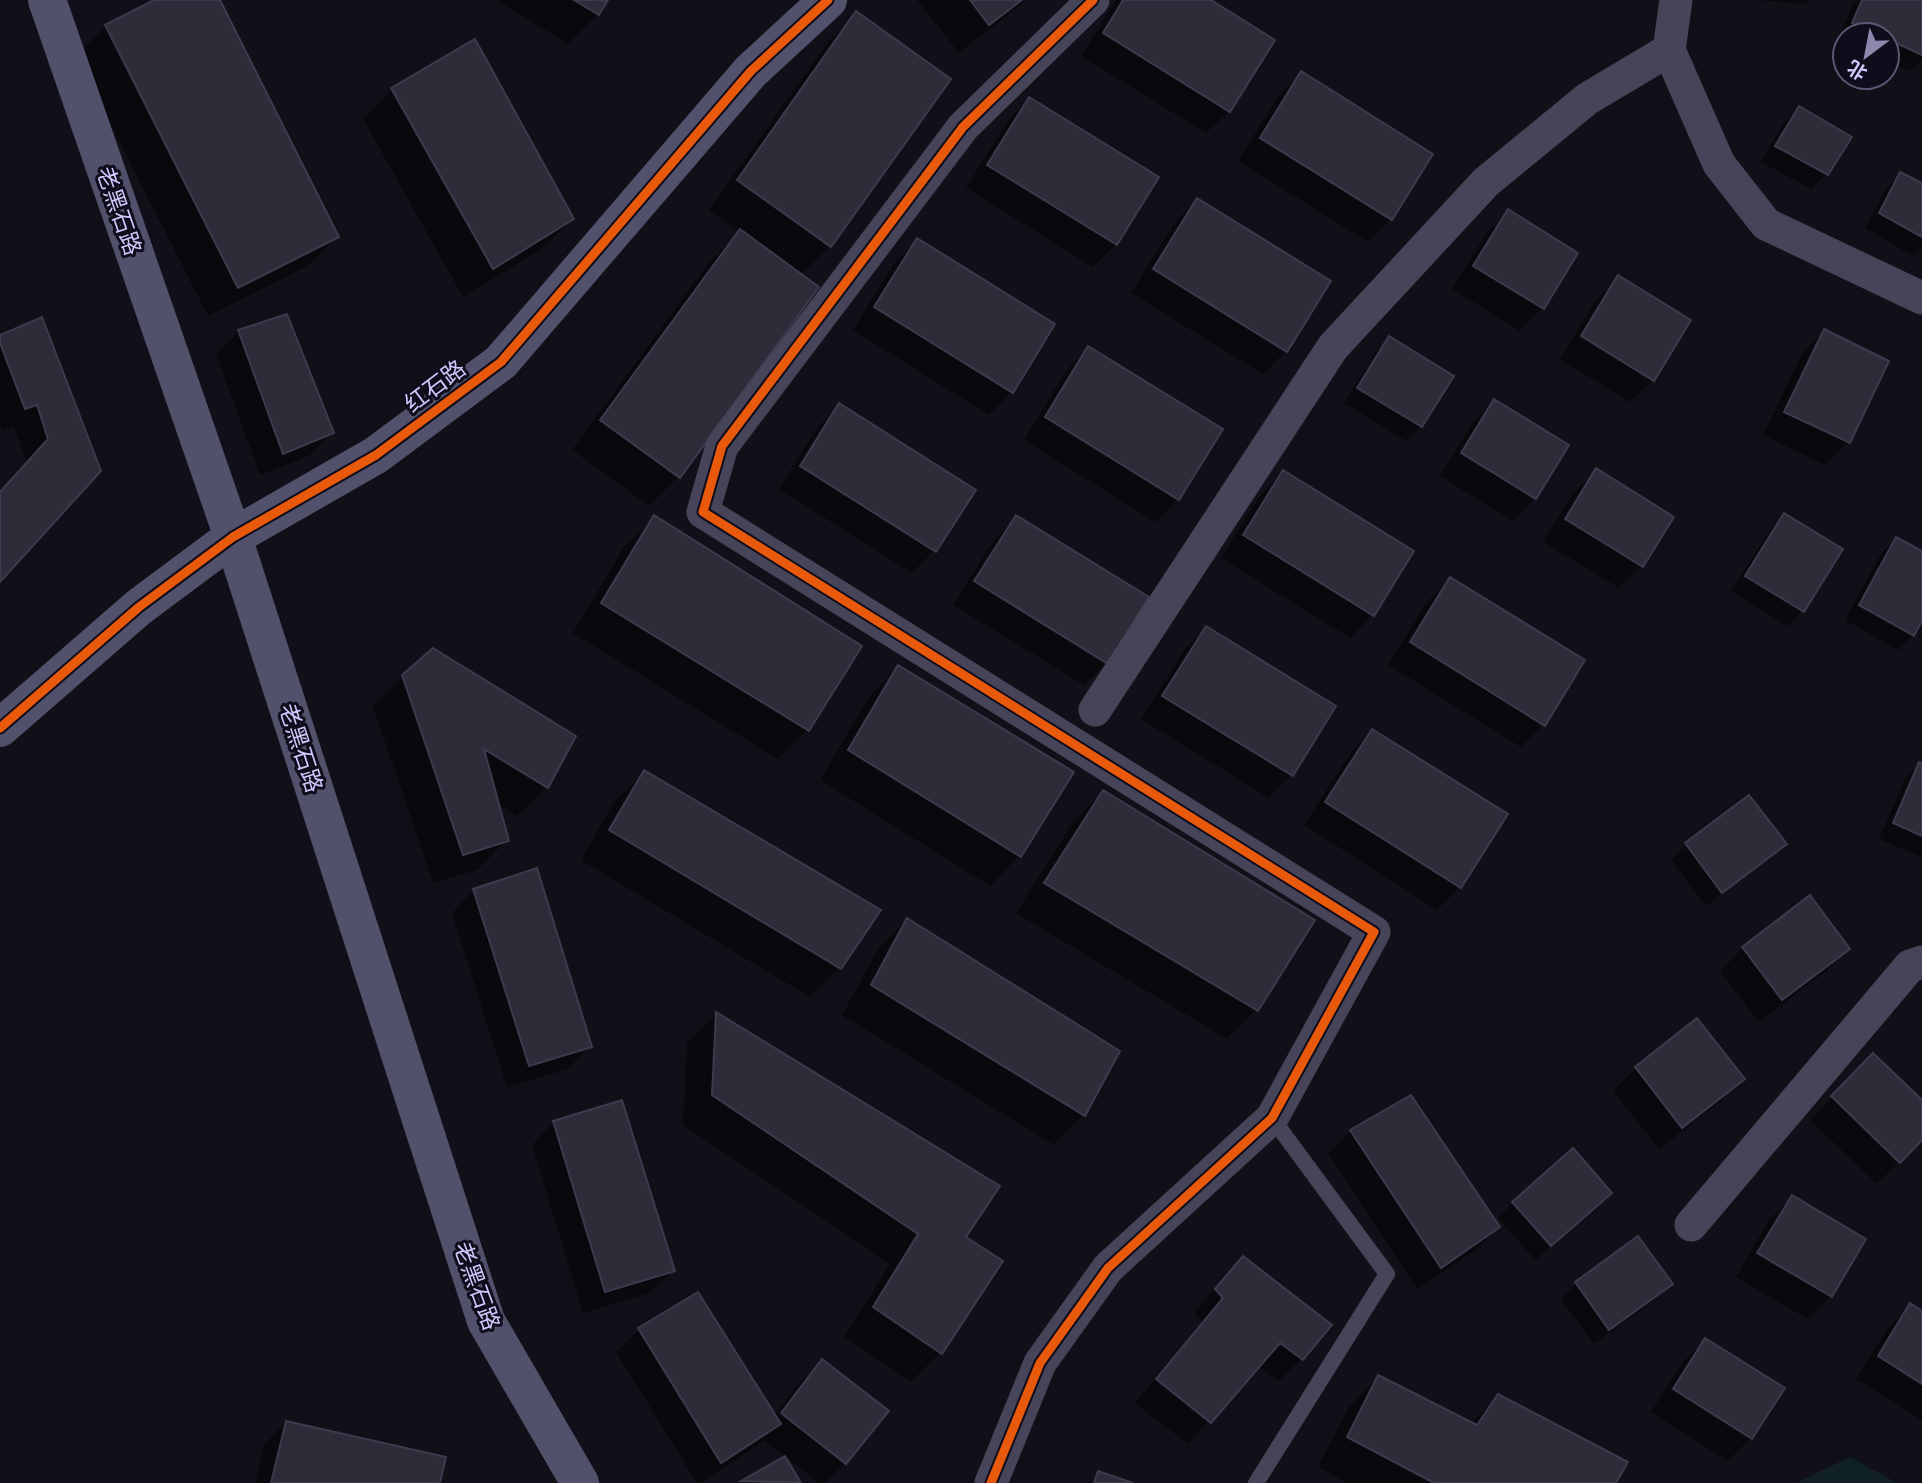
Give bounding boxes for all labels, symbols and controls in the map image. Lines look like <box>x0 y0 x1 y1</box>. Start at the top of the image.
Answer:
north arrow <box>1831 21 1901 91</box>
text: 北 <box>1843 54 1872 86</box>
street label: 老黑石路 <box>90 163 148 259</box>
street label: 红石路 <box>398 353 472 419</box>
street label: 老黑石路 <box>273 700 329 796</box>
street label: 老黑石路 <box>447 1238 507 1334</box>

